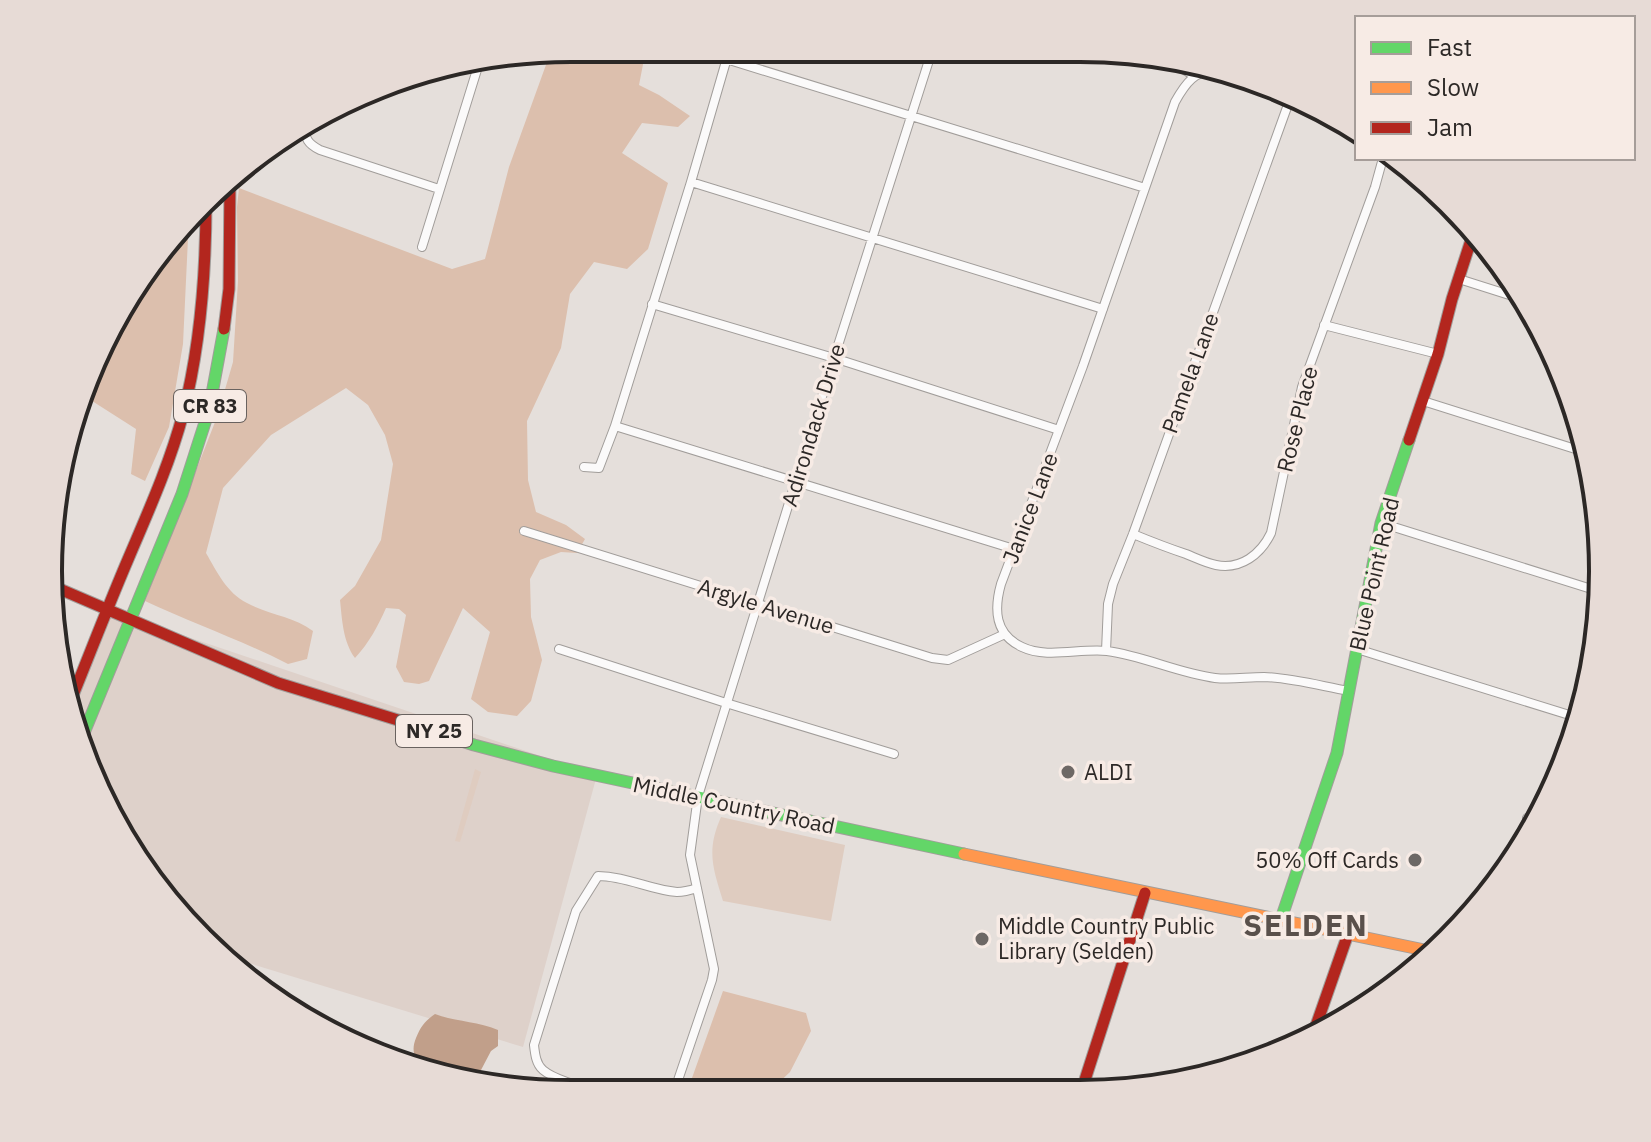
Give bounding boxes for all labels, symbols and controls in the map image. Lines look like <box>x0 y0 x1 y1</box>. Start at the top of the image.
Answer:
legend <box>1355 16 1635 160</box>
text: Fast <box>1427 31 1472 63</box>
text: Slow <box>1427 71 1479 103</box>
text: Jam <box>1427 111 1473 143</box>
street label: Pamela Lane <box>1154 308 1225 437</box>
street label: Adirondack Drive <box>774 340 851 510</box>
street label: Rose Place <box>1269 363 1324 475</box>
road number: CR 83 <box>174 390 246 422</box>
street label: Janice Lane <box>995 448 1064 567</box>
street label: Blue Point Road <box>1342 494 1405 654</box>
street label: Argyle Avenue <box>694 571 838 640</box>
road number: NY 25 <box>396 715 472 747</box>
place label: ALDI <box>1084 757 1133 786</box>
marker: ALDI <box>1059 763 1077 781</box>
street label: Middle Country Road <box>630 769 838 840</box>
place label: 50% Off Cards <box>1255 845 1399 874</box>
marker: 50% Off Cards <box>1406 851 1424 869</box>
district label: SELDEN <box>1243 905 1369 944</box>
place label: Middle Country Public Library (Selden) <box>998 911 1214 965</box>
marker: Middle Country Public Library (Selden) <box>973 930 991 948</box>

